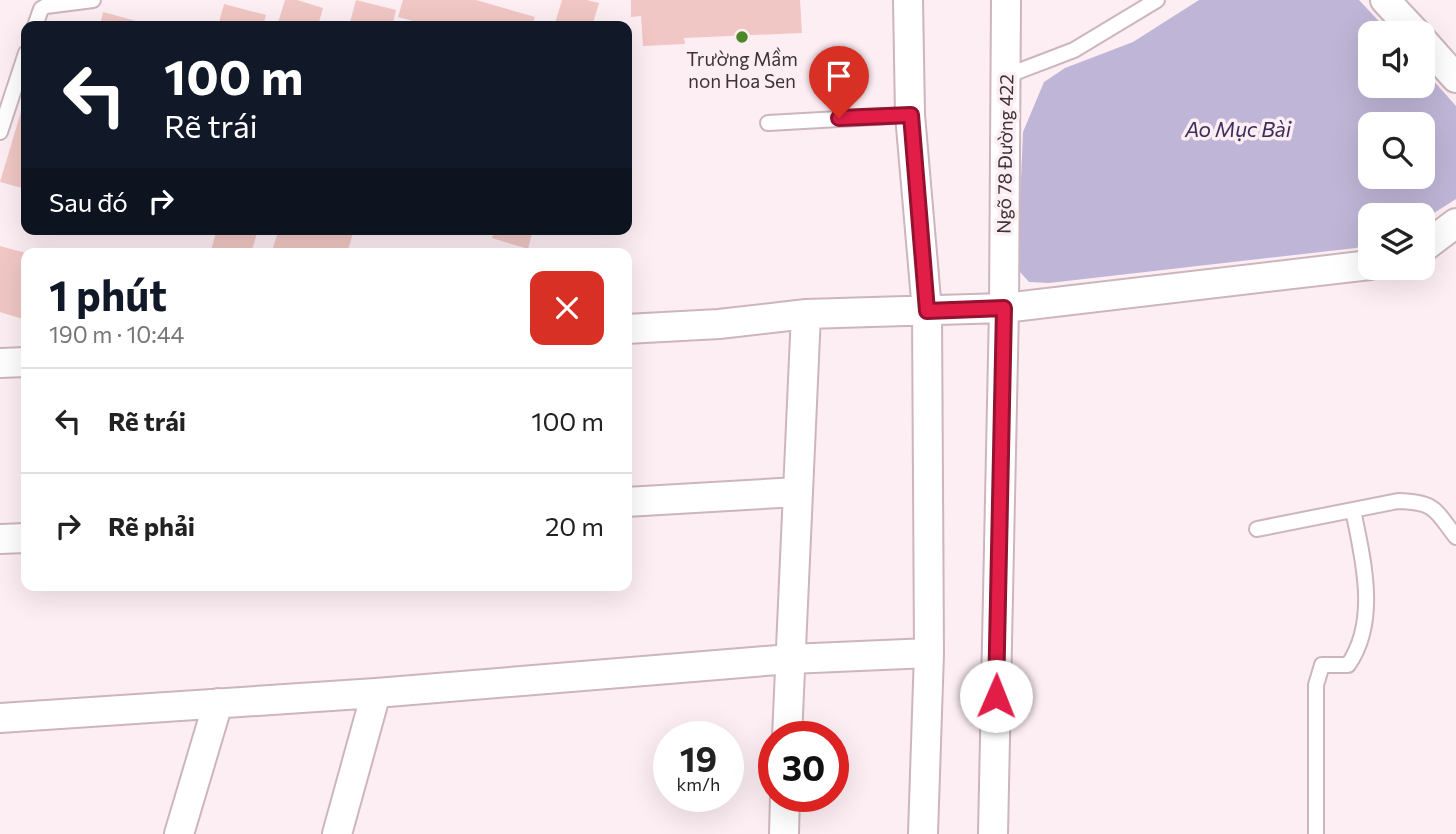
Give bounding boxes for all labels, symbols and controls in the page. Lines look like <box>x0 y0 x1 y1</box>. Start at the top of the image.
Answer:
map controls <box>1358 21 1435 280</box>
button: sound <box>1358 21 1435 98</box>
marker: Trường Mầm non Hoa Sen <box>734 29 750 45</box>
text: 100 m <box>164 45 303 105</box>
pin <box>809 46 869 118</box>
place label: Trường Mầm non Hoa Sen <box>686 47 798 92</box>
icon: left <box>49 49 140 140</box>
icon: arrive <box>820 57 858 95</box>
street label: Ngõ 78 Đường 422 <box>992 74 1017 234</box>
text: Rẽ trái <box>164 105 258 145</box>
button: search <box>1358 112 1435 189</box>
water label: Ao Mục Bài <box>1184 116 1292 141</box>
icon: right <box>142 182 180 220</box>
text: Sau đó <box>49 186 128 217</box>
button: layers <box>1358 203 1435 280</box>
text: 1 phút <box>49 268 167 320</box>
button: close <box>530 271 604 345</box>
text: 190 m · 10:44 <box>49 320 184 348</box>
icon: left <box>49 402 87 440</box>
text: Rẽ trái <box>108 405 186 436</box>
text: 100 m <box>531 405 604 436</box>
icon: right <box>49 507 87 545</box>
text: Rẽ phải <box>108 510 195 541</box>
text: 20 m <box>545 510 604 541</box>
position arrow <box>959 659 1033 733</box>
speed limit sign: 30 <box>758 721 849 812</box>
text: 19 <box>680 736 717 779</box>
text: km/h <box>677 773 720 795</box>

